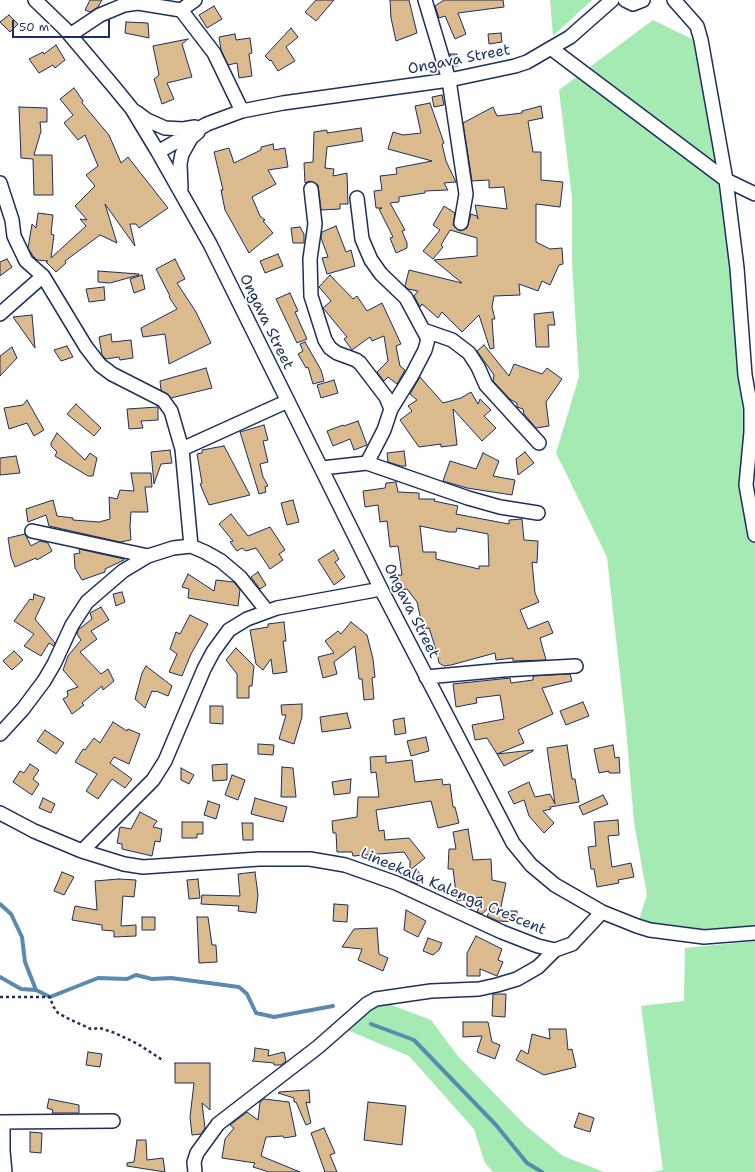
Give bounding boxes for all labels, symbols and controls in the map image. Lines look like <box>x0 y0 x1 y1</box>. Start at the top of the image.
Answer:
scale bar <box>14 12 112 38</box>
text: 50 m <box>19 19 49 35</box>
street label: Ongava Street <box>406 41 512 79</box>
street label: Ongava Street <box>235 271 297 373</box>
street label: Ongava Street <box>379 561 443 661</box>
street label: Lineekala Kalenga Crescent <box>358 845 548 939</box>

